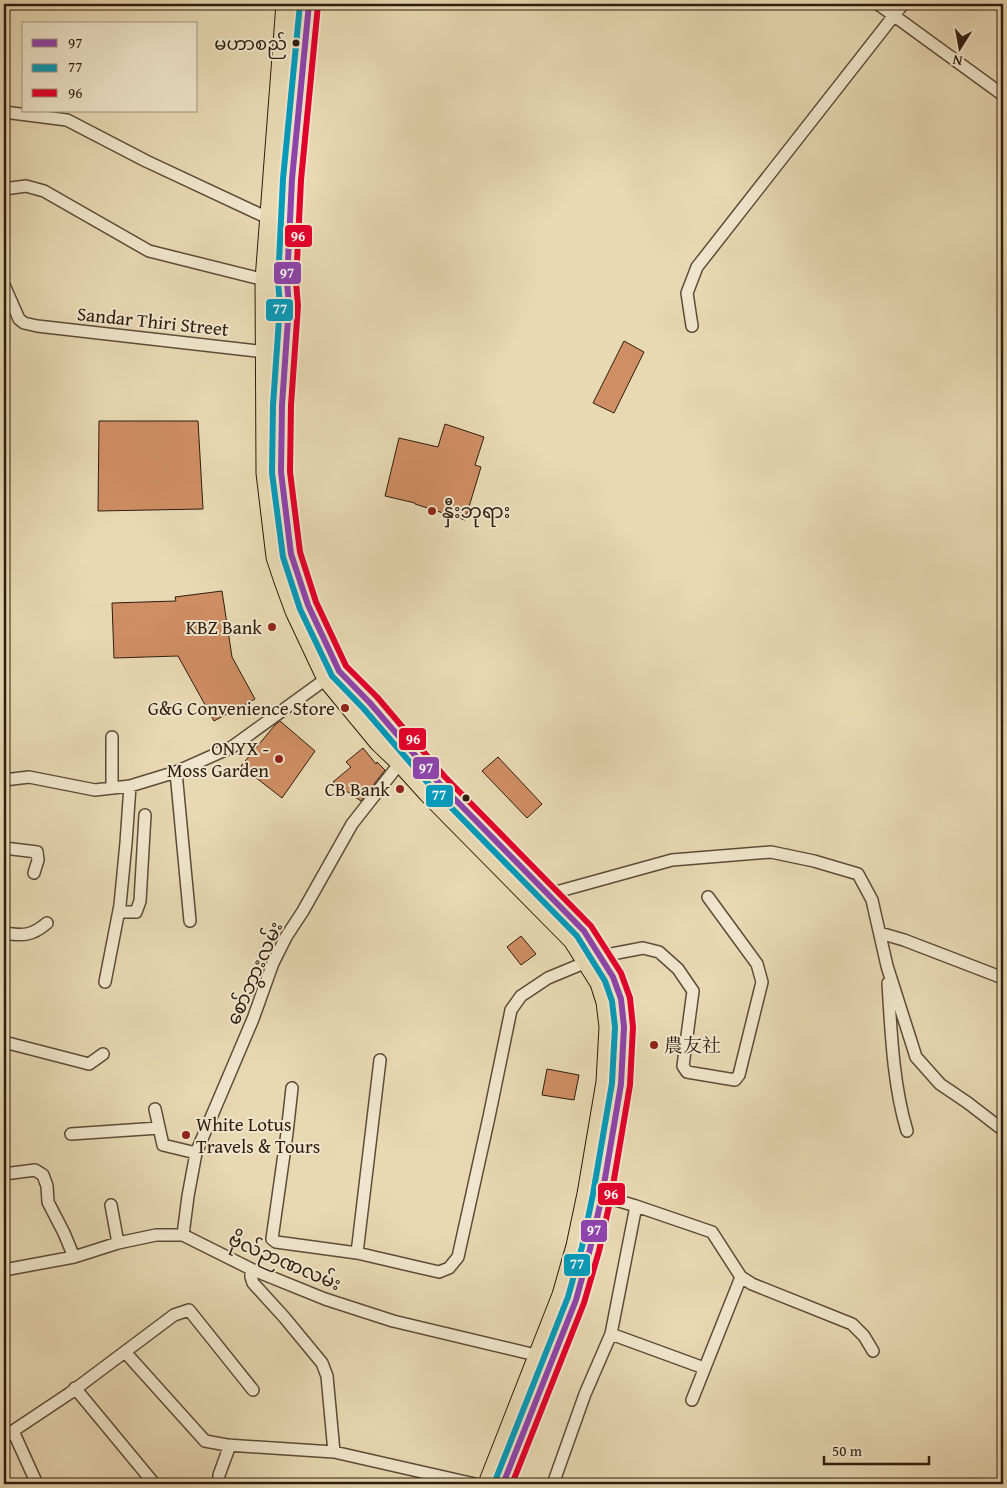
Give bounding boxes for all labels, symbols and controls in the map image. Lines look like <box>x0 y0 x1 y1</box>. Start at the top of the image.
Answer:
legend <box>22 22 198 112</box>
north arrow <box>934 22 984 72</box>
place label: မဟာစည် <box>214 30 287 59</box>
text: 97 <box>68 32 82 53</box>
marker: မဟာစည် <box>291 38 301 48</box>
text: N <box>950 50 964 71</box>
text: 77 <box>68 56 82 77</box>
text: 96 <box>68 82 82 103</box>
line badge: 96 <box>284 224 313 248</box>
text: 96 <box>291 226 305 246</box>
line badge: 97 <box>273 261 302 285</box>
text: 97 <box>280 263 294 283</box>
line badge: 77 <box>265 298 294 322</box>
street label: Sandar Thiri Street <box>76 299 230 343</box>
text: 77 <box>273 299 287 319</box>
place label: နှီးဘုရား <box>442 497 510 528</box>
marker: နှီးဘုရား <box>426 505 438 517</box>
place label: KBZ Bank <box>186 613 262 641</box>
marker: KBZ Bank <box>266 621 278 633</box>
place label: G&G Convenience Store <box>148 694 335 722</box>
marker: G&G Convenience Store <box>339 702 351 714</box>
line badge: 96 <box>398 727 427 751</box>
text: 96 <box>406 729 420 749</box>
place label: ONYX - Moss Garden <box>167 734 269 784</box>
marker: ONYX - Moss Garden <box>273 753 285 765</box>
line badge: 97 <box>412 756 440 780</box>
text: 97 <box>419 758 433 778</box>
place label: CB Bank <box>325 775 390 803</box>
marker: CB Bank <box>394 783 406 795</box>
line badge: 77 <box>425 784 454 808</box>
text: 77 <box>432 785 446 805</box>
unlabelled marker <box>461 793 471 803</box>
street label: စော်ဘွားလမ်း <box>219 917 291 1030</box>
place label: 農友社 <box>664 1031 721 1059</box>
marker: 農友社 <box>648 1039 660 1051</box>
place label: White Lotus Travels & Tours <box>196 1110 320 1160</box>
marker: White Lotus Travels & Tours <box>180 1129 192 1141</box>
line badge: 96 <box>597 1182 626 1206</box>
text: 96 <box>604 1184 618 1204</box>
line badge: 97 <box>580 1219 608 1243</box>
text: 97 <box>587 1220 601 1240</box>
street label: ဗိုလ်ဉာဏလမ်း <box>223 1225 346 1300</box>
line badge: 77 <box>563 1253 591 1277</box>
text: 77 <box>570 1254 584 1274</box>
scale bar <box>824 1433 930 1465</box>
text: 50 m <box>832 1440 863 1461</box>

